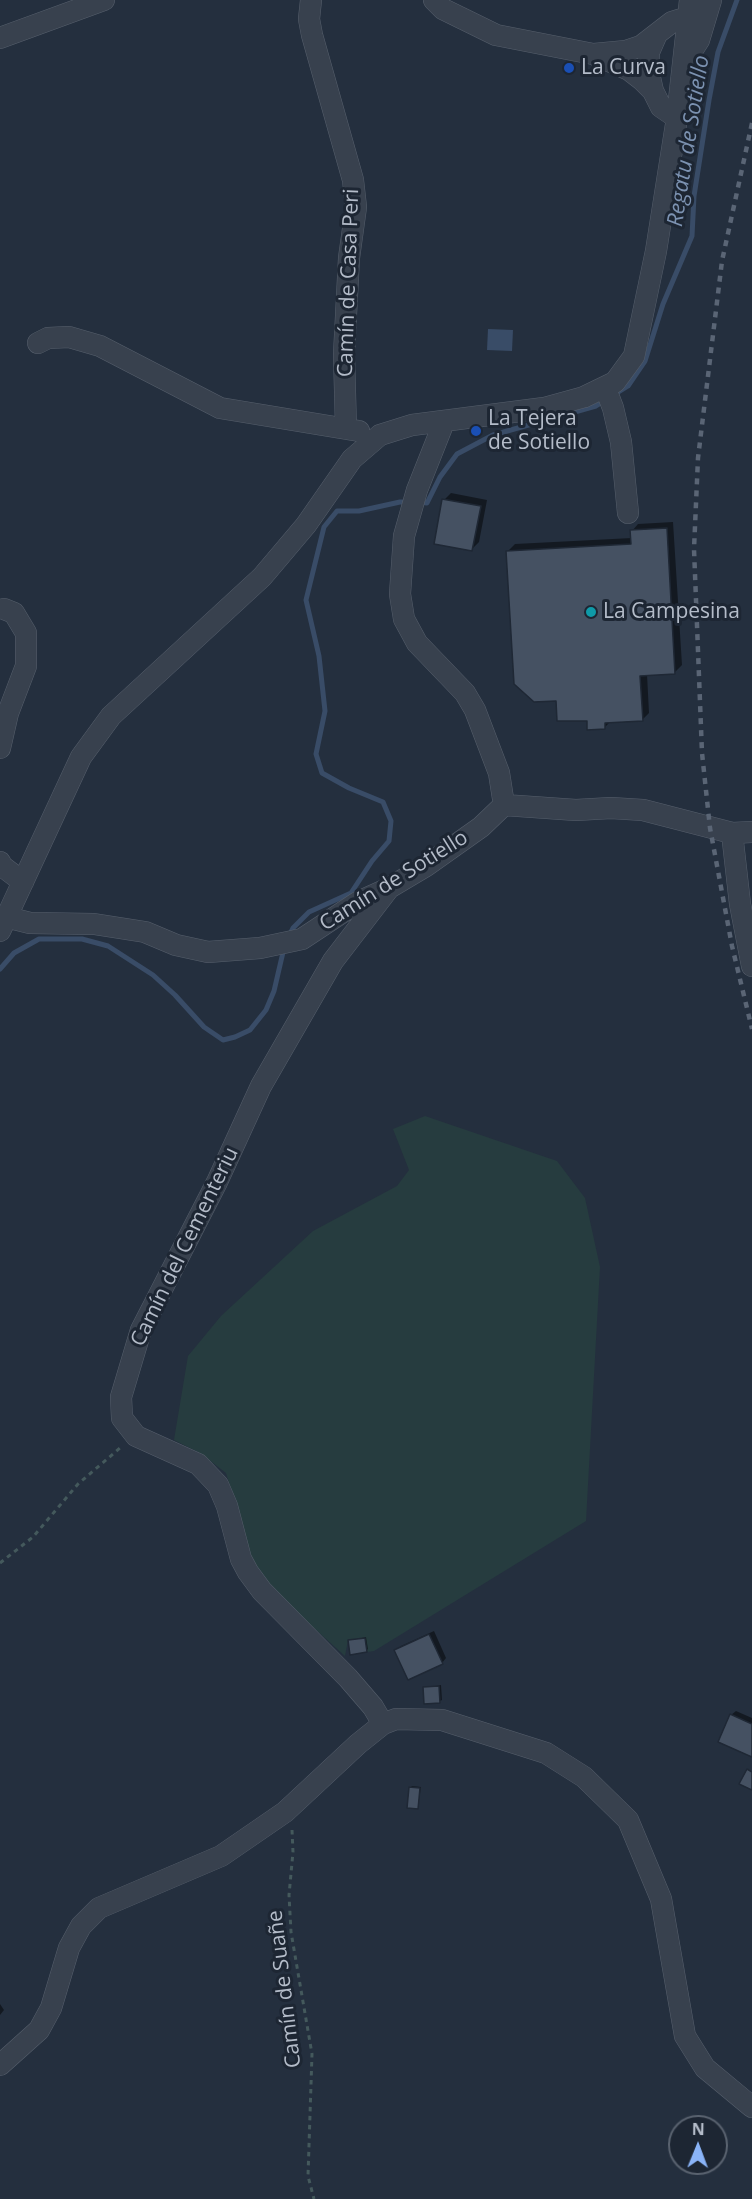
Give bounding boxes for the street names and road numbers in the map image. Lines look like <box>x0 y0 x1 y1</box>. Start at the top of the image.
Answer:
street label: Camín de Casa Peri <box>333 188 365 378</box>
street label: Camín de Sotiello <box>315 825 473 937</box>
street label: Camín del Cementeriu <box>126 1143 244 1351</box>
street label: Camín de Suañe <box>263 1909 307 2069</box>

